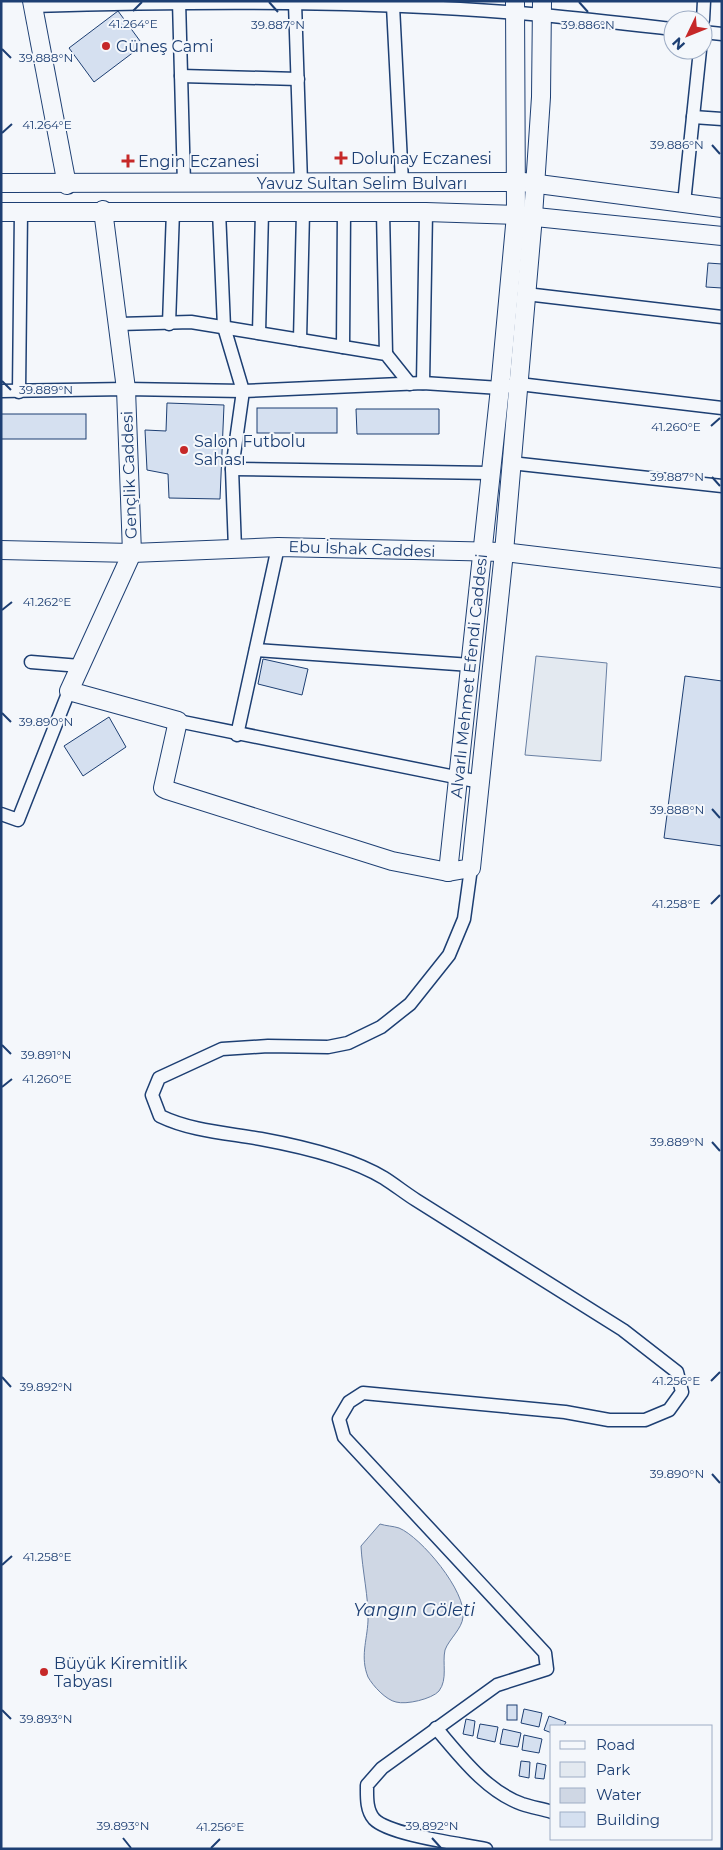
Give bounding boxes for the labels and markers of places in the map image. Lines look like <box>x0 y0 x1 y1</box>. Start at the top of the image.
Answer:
place label: Güneş Cami <box>116 37 214 56</box>
marker: Güneş Cami <box>100 40 112 52</box>
place label: Dolunay Eczanesi <box>351 149 492 168</box>
place label: Engin Eczanesi <box>138 152 259 171</box>
marker: Dolunay Eczanesi <box>335 152 347 164</box>
marker: Engin Eczanesi <box>122 155 134 167</box>
place label: Salon Futbolu Sahası <box>194 432 306 469</box>
marker: Salon Futbolu Sahası <box>178 444 190 456</box>
place label: Büyük Kiremitlik Tabyası <box>54 1654 188 1691</box>
marker: Büyük Kiremitlik Tabyası <box>38 1666 50 1678</box>

